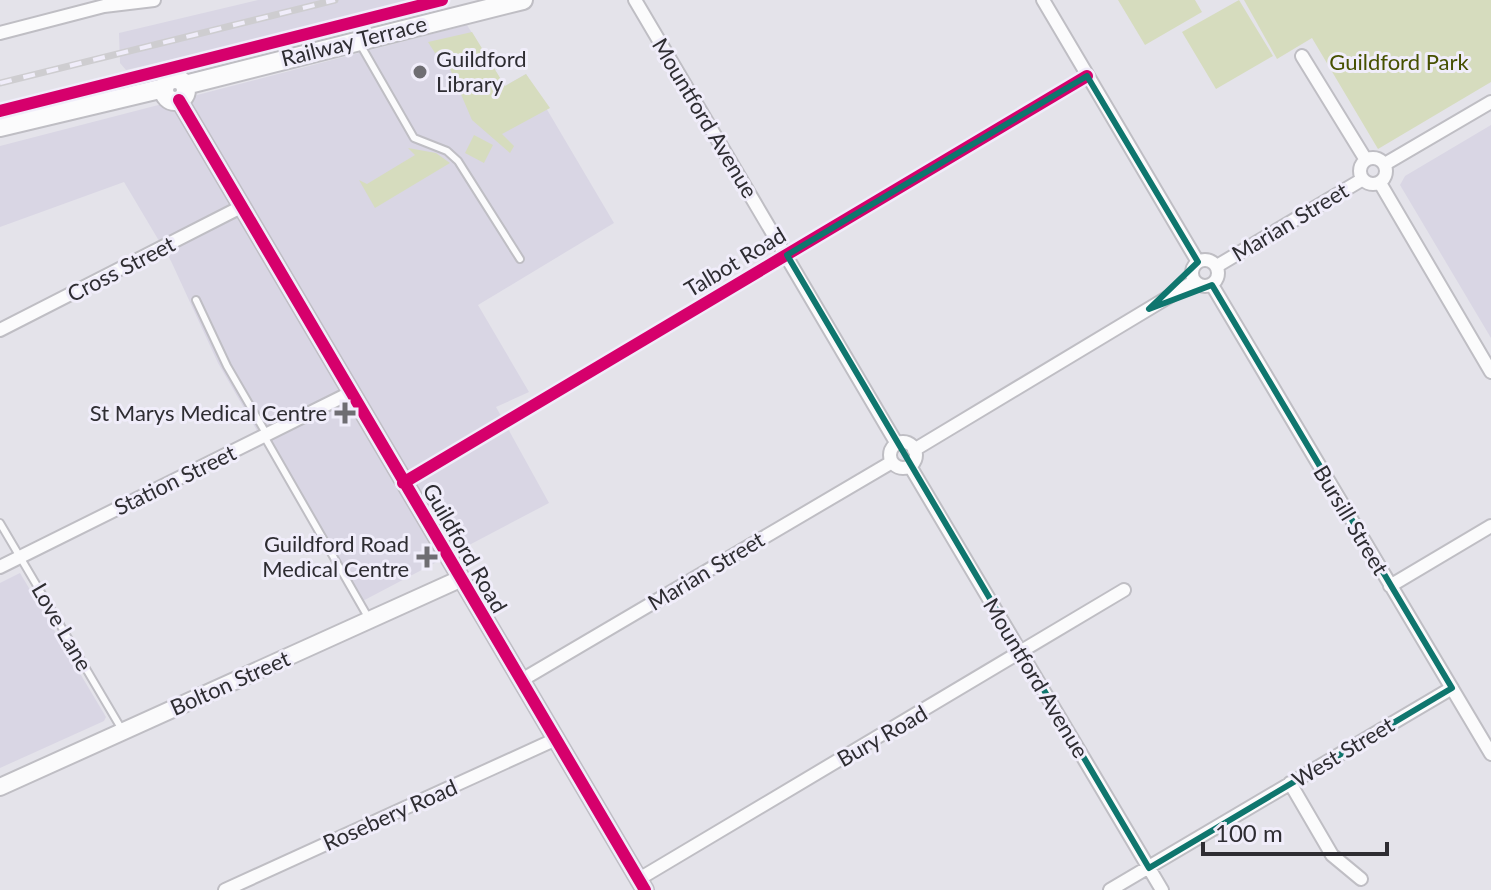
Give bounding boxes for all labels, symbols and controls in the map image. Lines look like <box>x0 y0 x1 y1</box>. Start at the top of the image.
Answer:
street label: Railway Terrace <box>278 9 430 72</box>
street label: Mountford Avenue <box>647 33 764 203</box>
place label: Guildford Library <box>436 45 527 97</box>
park label: Guildford Park <box>1329 48 1469 75</box>
marker: Guildford Library <box>411 63 429 81</box>
street label: Marian Street <box>1227 176 1353 267</box>
street label: Talbot Road <box>679 221 790 302</box>
street label: Cross Street <box>62 230 179 307</box>
place label: St Marys Medical Centre <box>90 399 327 426</box>
marker: St Marys Medical Centre <box>334 402 356 424</box>
street label: Station Street <box>110 438 240 521</box>
street label: Bursill Street <box>1308 460 1395 579</box>
street label: Guildford Road <box>417 478 513 617</box>
street label: Marian Street <box>643 525 769 616</box>
place label: Guildford Road Medical Centre <box>262 530 409 582</box>
marker: Guildford Road Medical Centre <box>416 546 438 568</box>
street label: Love Lane <box>26 578 98 676</box>
street label: Mountford Avenue <box>978 593 1095 763</box>
street label: Bolton Street <box>166 644 294 721</box>
street label: Bury Road <box>832 699 932 772</box>
street label: West Street <box>1287 711 1399 793</box>
street label: Rosebery Road <box>319 773 461 856</box>
scale bar <box>1203 806 1387 856</box>
text: 100 m <box>1215 818 1283 847</box>

